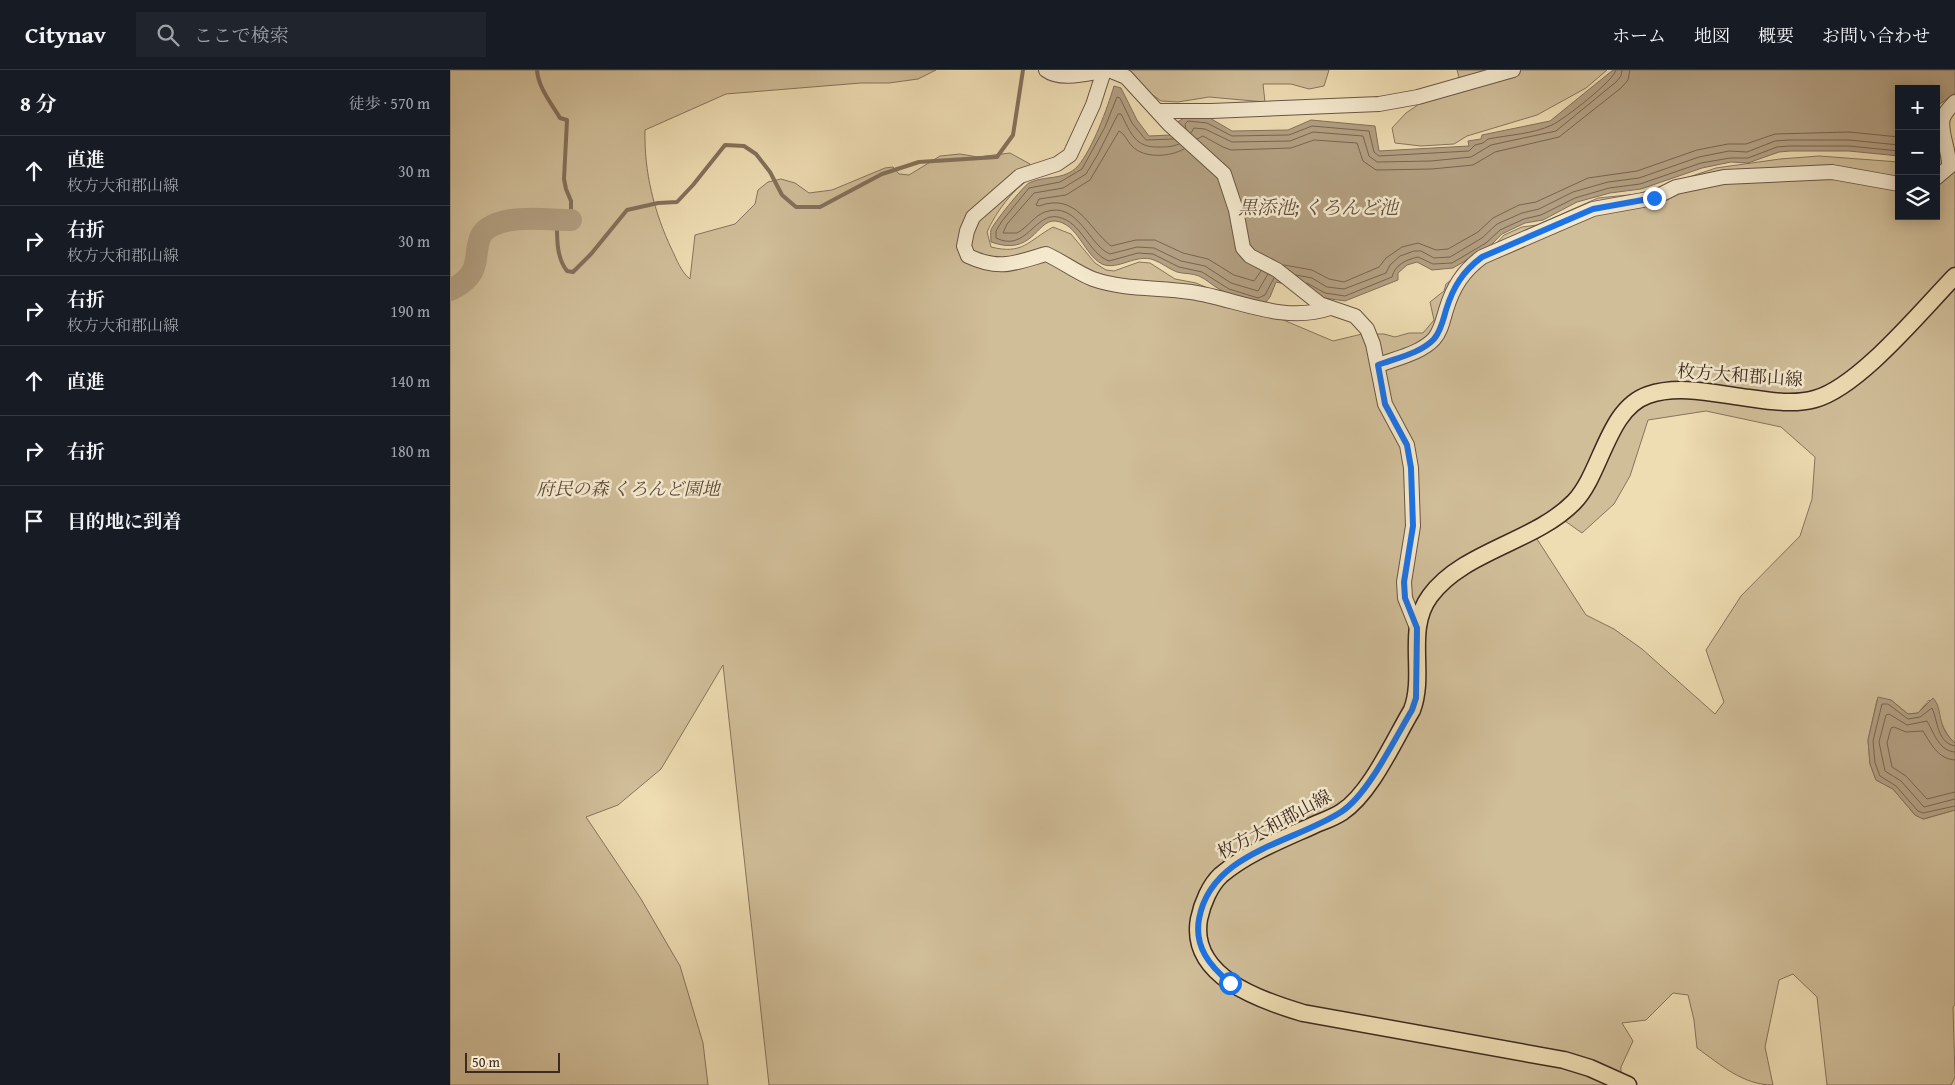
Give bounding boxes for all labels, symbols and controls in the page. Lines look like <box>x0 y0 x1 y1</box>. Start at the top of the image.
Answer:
search box <box>136 12 486 57</box>
text: Citynav <box>25 17 106 52</box>
icon: search <box>154 21 182 49</box>
text: ここで検索 <box>194 21 289 49</box>
text: ホーム <box>1612 22 1666 49</box>
text: 地図 <box>1694 22 1730 49</box>
text: 概要 <box>1758 22 1794 49</box>
text: お問い合わせ <box>1822 22 1930 49</box>
map controls <box>1895 85 1940 220</box>
button: + <box>1895 85 1940 130</box>
text: 8 分 <box>20 88 57 119</box>
text: 徒歩 · 570 m <box>349 91 430 115</box>
button: − <box>1895 130 1940 175</box>
text: 直進 <box>67 145 105 173</box>
icon: ahead <box>20 157 48 185</box>
text: 30 m <box>398 159 430 183</box>
text: 枚方大和郡山線 <box>67 173 179 197</box>
button: layers <box>1895 175 1940 220</box>
route end <box>1643 187 1666 210</box>
water label: 黒添池; くろんど池 <box>1238 193 1400 221</box>
text: 右折 <box>67 215 105 243</box>
icon: right <box>20 227 48 255</box>
text: 30 m <box>398 229 430 253</box>
text: 枚方大和郡山線 <box>67 243 179 267</box>
text: 右折 <box>67 285 105 313</box>
icon: right <box>20 297 48 325</box>
text: 190 m <box>390 299 430 323</box>
text: 枚方大和郡山線 <box>67 313 179 337</box>
street label: 枚方大和郡山線 <box>1676 357 1804 393</box>
icon: ahead <box>20 367 48 395</box>
text: 直進 <box>67 367 105 395</box>
text: 140 m <box>390 369 430 393</box>
icon: right <box>20 437 48 465</box>
text: 右折 <box>67 437 105 465</box>
text: 180 m <box>390 439 430 463</box>
park label: 府民の森 くろんど園地 <box>536 475 722 502</box>
icon: arrive <box>20 507 48 535</box>
text: 目的地に到着 <box>67 507 181 535</box>
street label: 枚方大和郡山線 <box>1212 783 1336 865</box>
route start <box>1219 972 1242 995</box>
scale bar <box>465 1050 560 1073</box>
text: 50 m <box>472 1052 500 1072</box>

